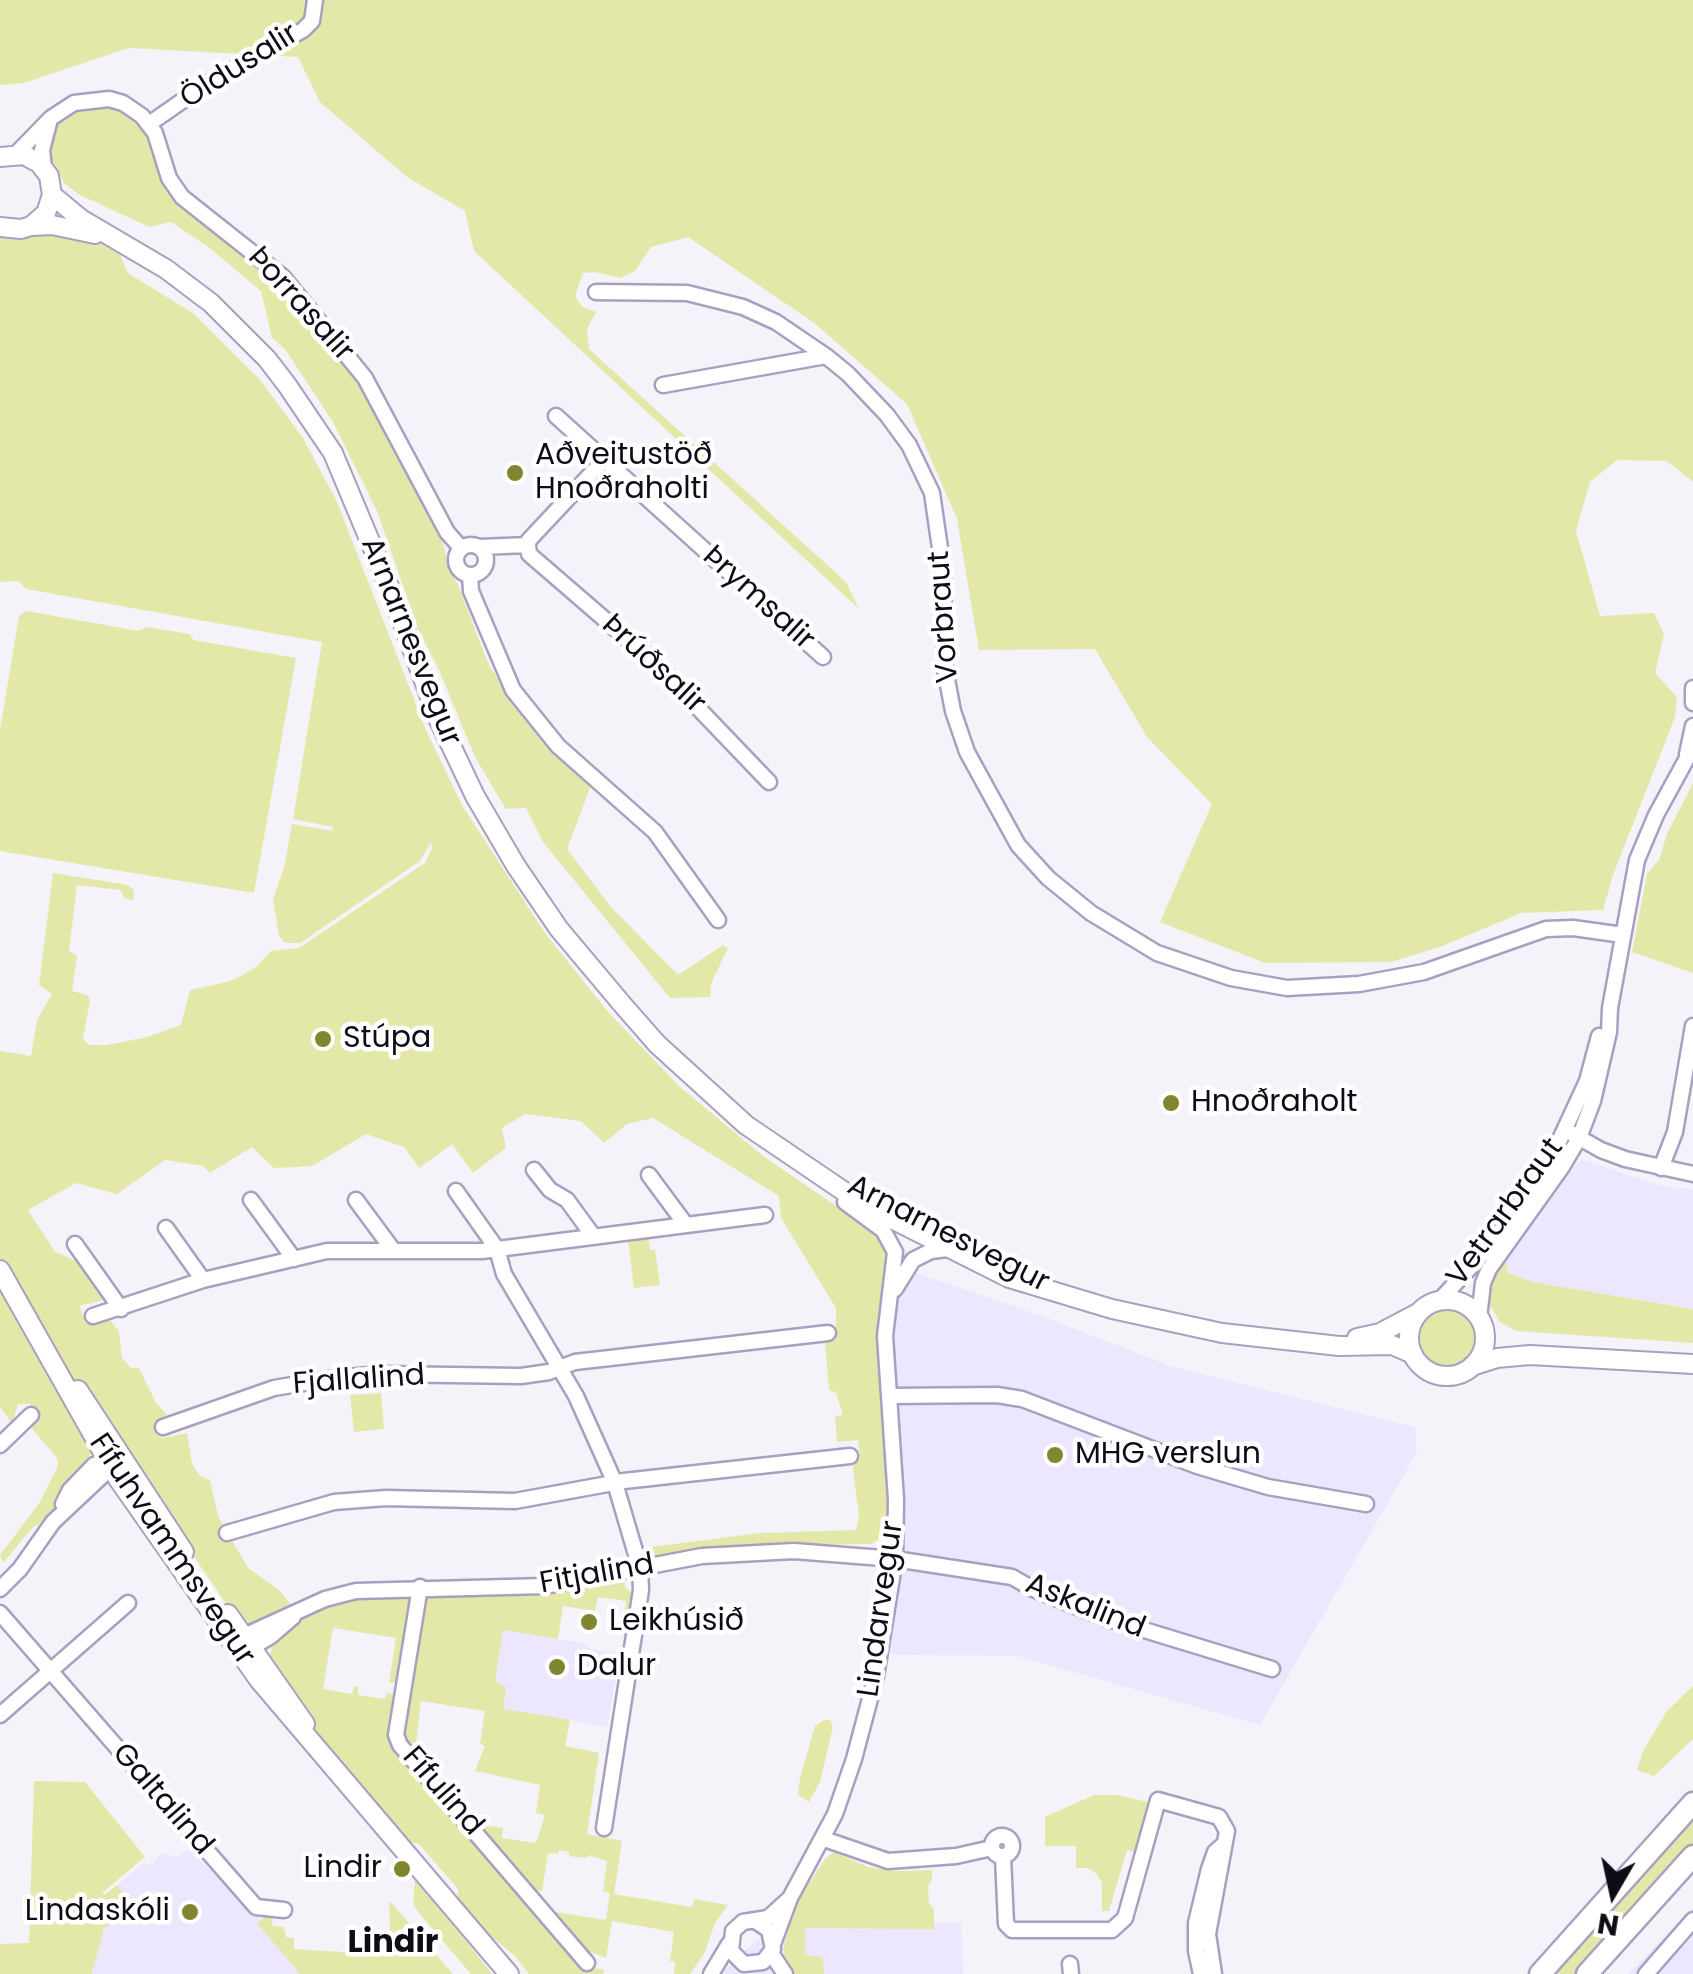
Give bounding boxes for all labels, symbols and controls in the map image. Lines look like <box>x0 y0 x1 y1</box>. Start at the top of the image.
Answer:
street label: Öldusalir <box>174 17 306 117</box>
street label: Þorrasalir <box>239 241 361 369</box>
place label: Aðveitustöð Hnoðraholti <box>535 438 712 508</box>
marker: Aðveitustöð Hnoðraholti <box>504 462 526 484</box>
street label: Arnarnesvegur <box>352 533 468 751</box>
street label: Þrymsalir <box>695 539 821 659</box>
street label: Vorbraut <box>922 550 968 684</box>
street label: Þrúðsalir <box>594 608 712 722</box>
place label: Stúpa <box>343 1021 431 1057</box>
marker: Stúpa <box>312 1028 334 1050</box>
place label: Hnoðraholt <box>1191 1085 1357 1121</box>
marker: Hnoðraholt <box>1160 1092 1182 1114</box>
street label: Vetrarbraut <box>1440 1132 1572 1294</box>
street label: Arnarnesvegur <box>841 1169 1055 1301</box>
street label: Fjallalind <box>292 1358 426 1404</box>
street label: Fífuhvammsvegur <box>80 1427 262 1673</box>
place label: MHG verslun <box>1075 1437 1261 1473</box>
marker: MHG verslun <box>1044 1444 1066 1466</box>
street label: Lindarvegur <box>852 1519 912 1699</box>
street label: Fitjalind <box>537 1547 657 1603</box>
street label: Askalind <box>1020 1567 1150 1647</box>
place label: Leikhúsið <box>609 1604 744 1640</box>
marker: Leikhúsið <box>578 1611 600 1633</box>
place label: Dalur <box>577 1649 656 1685</box>
marker: Dalur <box>546 1656 568 1678</box>
street label: Galtalind <box>104 1737 220 1863</box>
street label: Fífulind <box>394 1740 490 1844</box>
north arrow <box>1563 1844 1663 1944</box>
place label: Lindir <box>304 1851 382 1887</box>
marker: Lindir <box>391 1858 413 1880</box>
place label: Lindaskóli <box>25 1894 170 1930</box>
marker: Lindaskóli <box>179 1901 201 1923</box>
text: N <box>1595 1903 1622 1945</box>
district label: Lindir <box>347 1925 439 1963</box>

